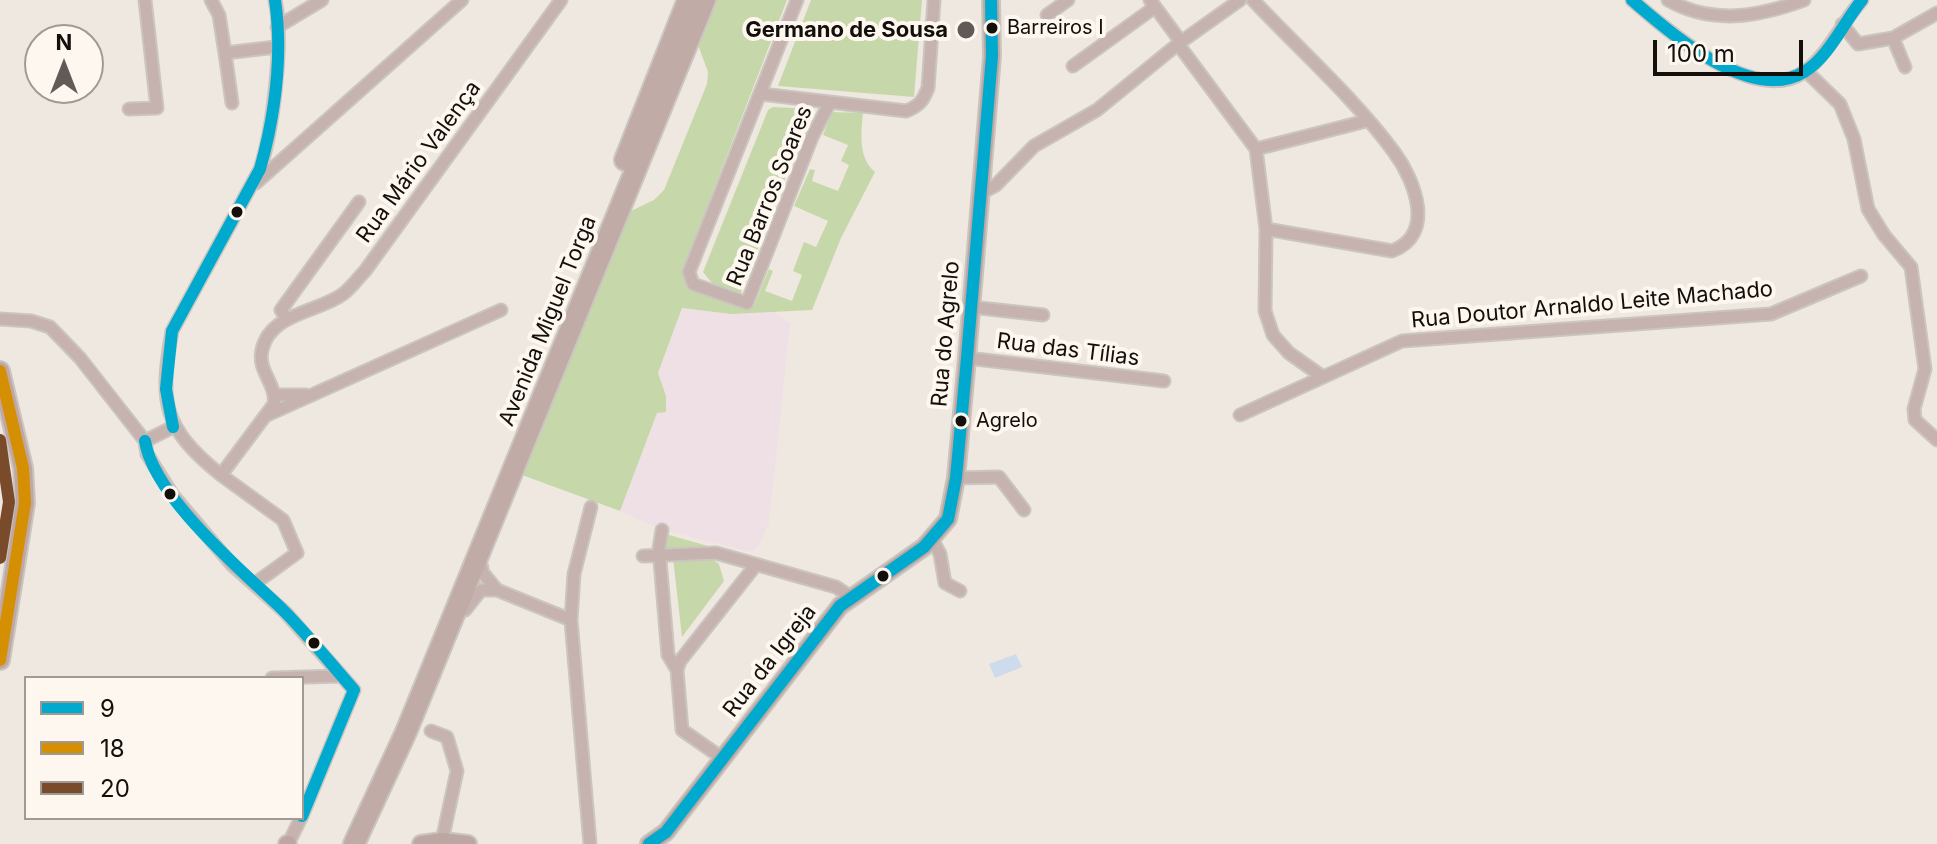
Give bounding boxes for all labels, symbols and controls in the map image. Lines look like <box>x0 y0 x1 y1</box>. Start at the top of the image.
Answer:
place label: Barreiros I <box>1007 16 1104 40</box>
place label: Germano de Sousa <box>745 17 948 43</box>
marker: Germano de Sousa <box>955 19 977 41</box>
marker: Barreiros I <box>984 20 1000 36</box>
north arrow <box>24 24 104 104</box>
scale bar <box>1657 24 1807 74</box>
text: N <box>56 29 72 55</box>
text: 100 m <box>1667 39 1735 68</box>
street label: Rua Mário Valença <box>351 76 487 248</box>
street label: Rua Barros Soares <box>722 102 818 290</box>
unlabelled marker <box>229 204 245 220</box>
street label: Avenida Miguel Torga <box>494 212 602 430</box>
street label: Rua do Agrelo <box>926 260 966 408</box>
street label: Rua Doutor Arnaldo Leite Machado <box>1410 276 1774 334</box>
street label: Rua das Tílias <box>995 328 1141 372</box>
place label: Agrelo <box>976 409 1038 433</box>
marker: Agrelo <box>953 413 969 429</box>
unlabelled marker <box>162 486 178 502</box>
unlabelled marker <box>875 568 891 584</box>
street label: Rua da Igreja <box>718 599 822 723</box>
unlabelled marker <box>306 635 322 651</box>
legend <box>24 676 304 820</box>
text: 9 <box>100 694 115 723</box>
text: 18 <box>100 734 125 763</box>
text: 20 <box>100 774 130 803</box>

